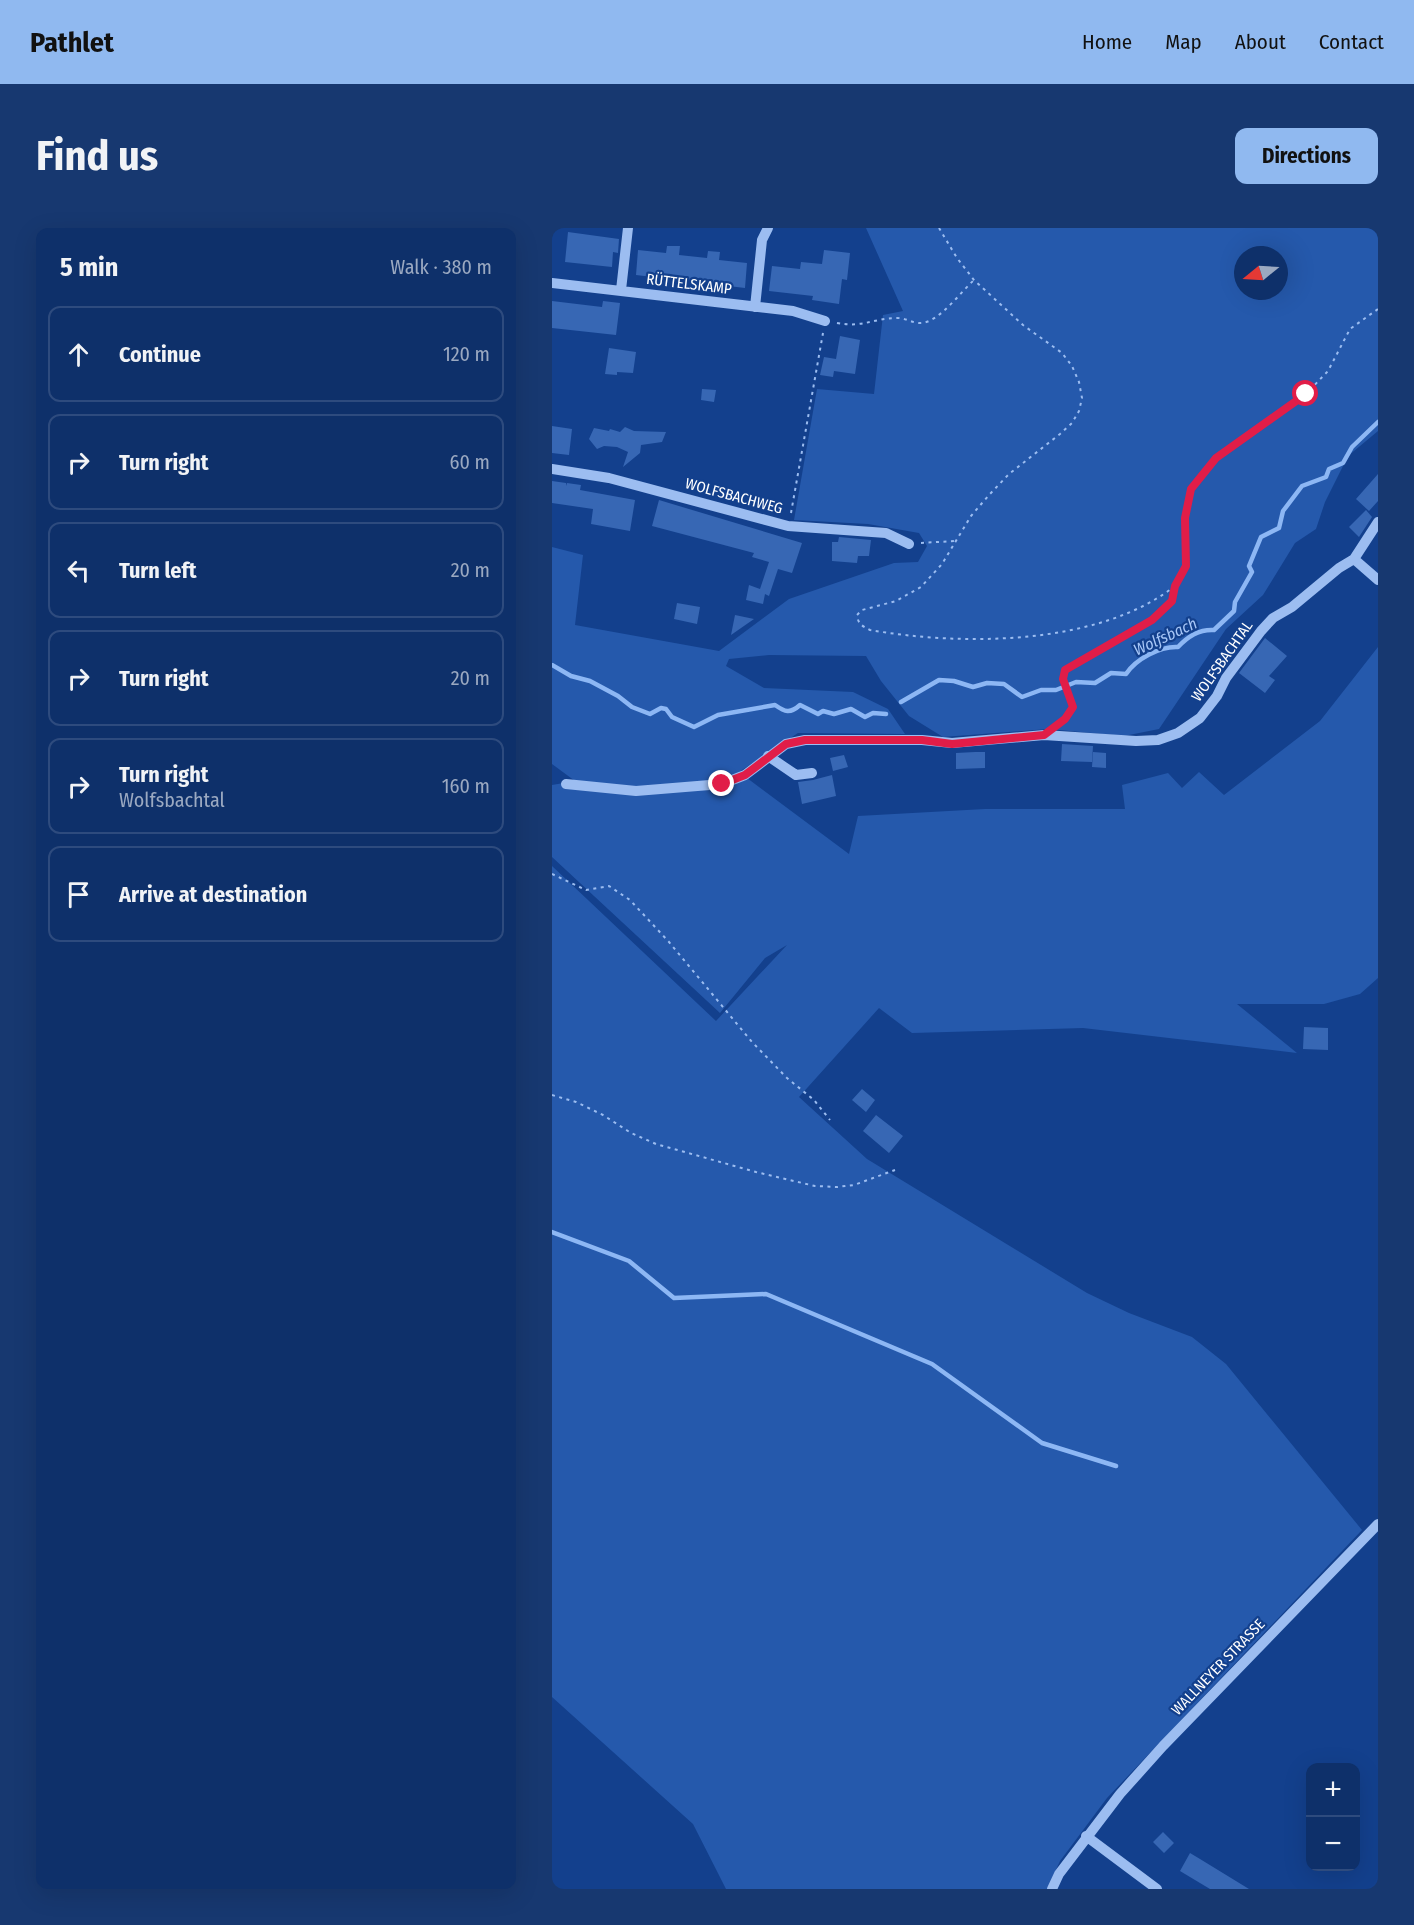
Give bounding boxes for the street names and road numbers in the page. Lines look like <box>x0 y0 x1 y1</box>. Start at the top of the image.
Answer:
street label: RÜTTELSKAMP <box>645 270 733 298</box>
street label: WOLFSBACHWEG <box>683 474 785 518</box>
street label: WOLFSBACHTAL <box>1188 617 1257 705</box>
street label: WALLNEYER STRASSE <box>1168 1615 1268 1719</box>

